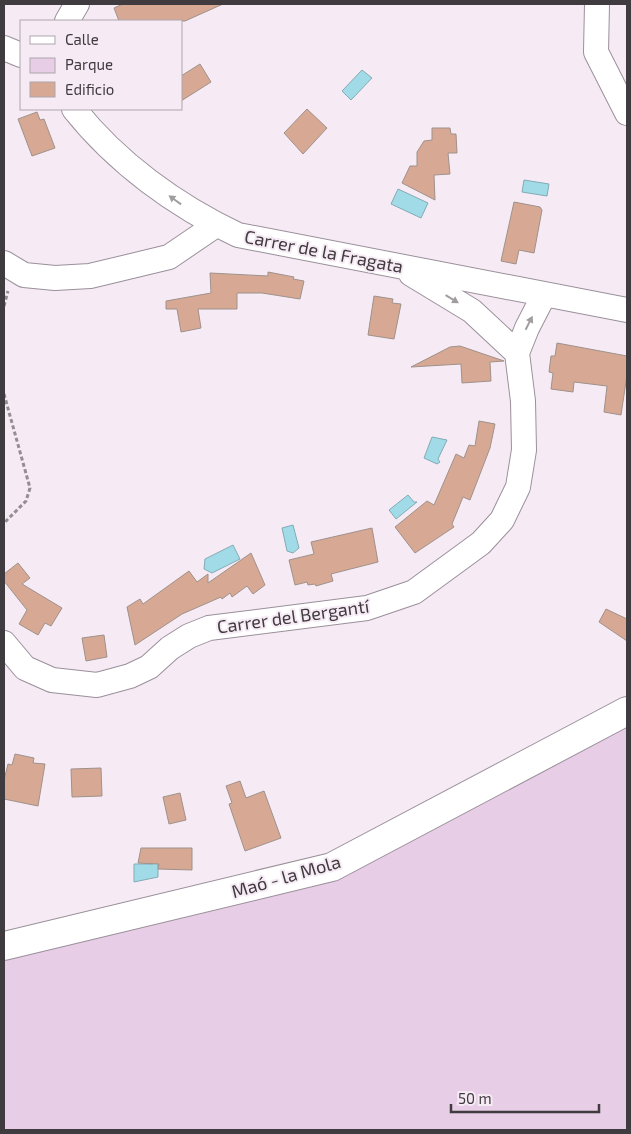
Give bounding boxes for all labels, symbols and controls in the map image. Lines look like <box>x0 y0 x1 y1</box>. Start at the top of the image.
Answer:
legend <box>20 20 182 110</box>
text: Calle <box>65 30 99 48</box>
text: Parque <box>65 55 113 73</box>
text: Edificio <box>65 80 114 98</box>
one-way arrow <box>168 195 181 205</box>
street label: Carrer de la Fragata <box>243 225 405 277</box>
one-way arrow <box>446 294 459 303</box>
one-way arrow <box>525 316 533 331</box>
street label: Carrer del Bergantí <box>216 594 371 638</box>
street label: Maó - la Mola <box>229 850 343 902</box>
scale bar <box>451 1082 598 1114</box>
text: 50 m <box>458 1089 492 1107</box>

